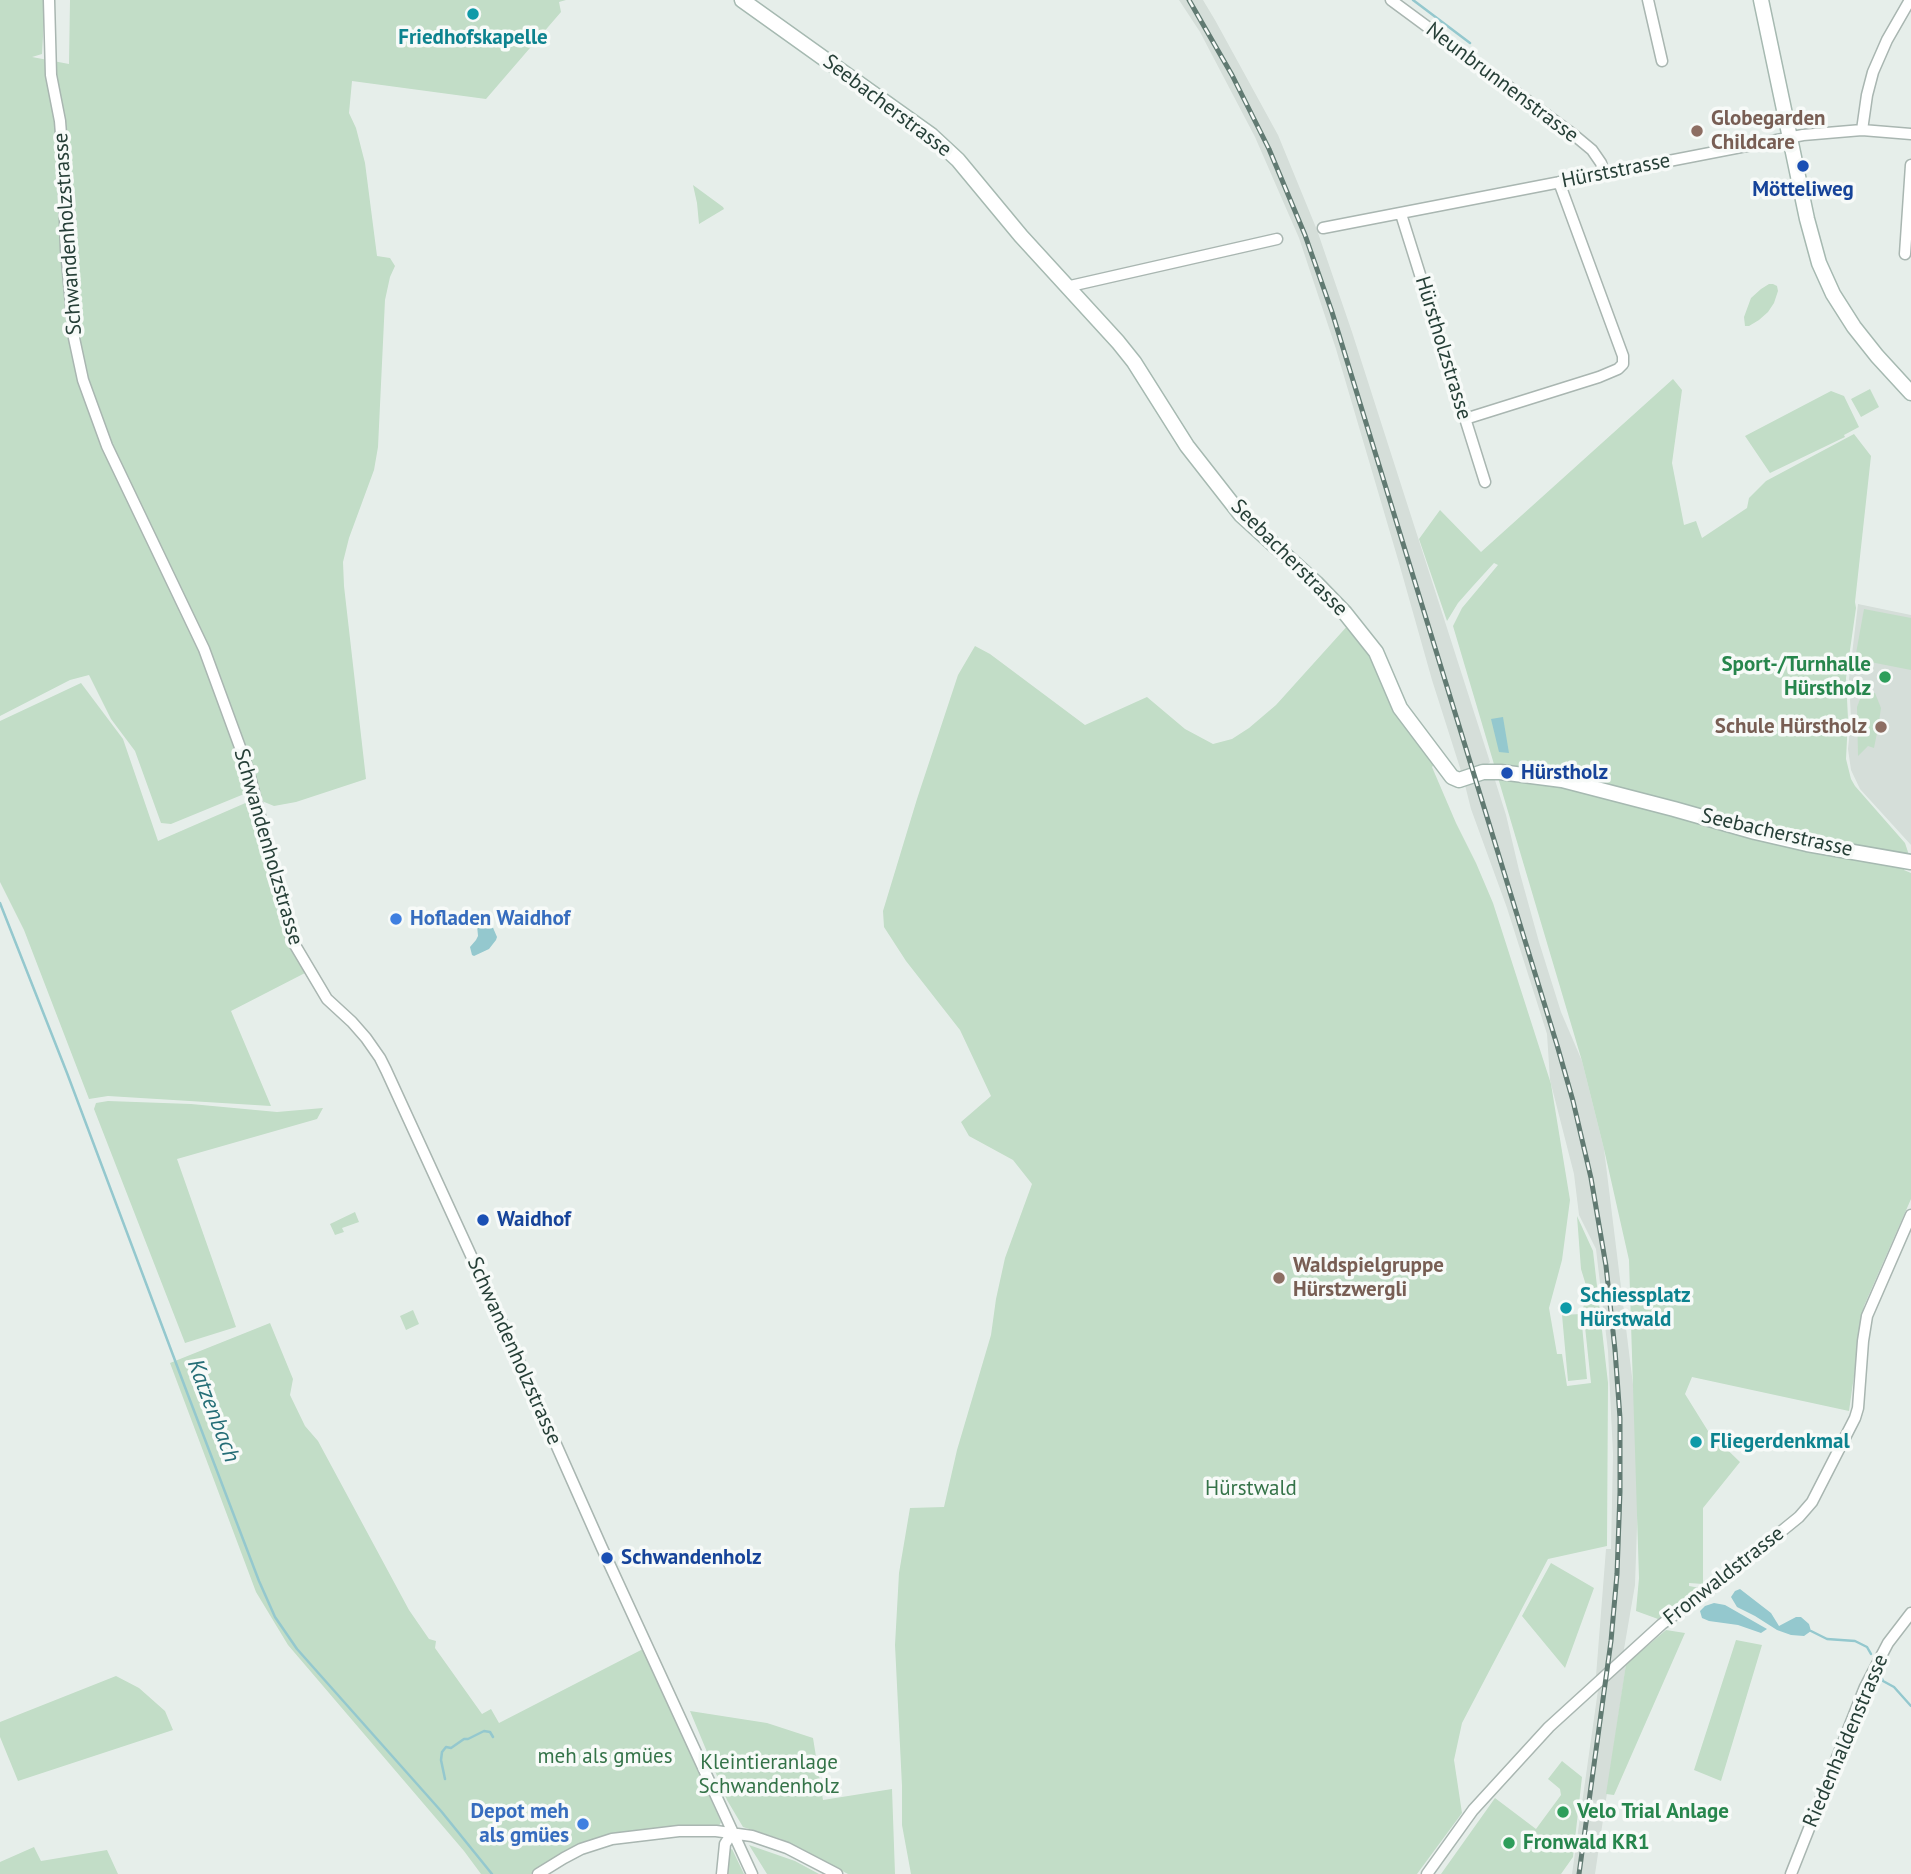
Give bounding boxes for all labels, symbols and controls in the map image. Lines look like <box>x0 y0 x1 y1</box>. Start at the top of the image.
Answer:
marker: Friedhofskapelle <box>465 6 481 22</box>
street label: Neunbrunnenstrasse <box>1421 17 1583 149</box>
place label: Friedhofskapelle <box>398 25 548 51</box>
street label: Seebacherstrasse <box>818 49 956 163</box>
place label: Globegarden Childcare <box>1711 106 1826 156</box>
marker: Globegarden Childcare <box>1689 123 1705 139</box>
street label: Schwandenholzstrasse <box>48 132 88 336</box>
street label: Hürststrasse <box>1559 148 1673 194</box>
marker: Mötteliweg <box>1795 158 1811 174</box>
place label: Mötteliweg <box>1752 177 1854 203</box>
street label: Hürstholzstrasse <box>1409 273 1477 423</box>
street label: Seebacherstrasse <box>1225 494 1353 622</box>
place label: Sport-/Turnhalle Hürstholz <box>1721 652 1871 702</box>
marker: Sport-/Turnhalle Hürstholz <box>1877 669 1893 685</box>
place label: Schule Hürstholz <box>1715 714 1867 740</box>
marker: Schule Hürstholz <box>1873 719 1889 735</box>
street label: Schwandenholzstrasse <box>228 746 308 948</box>
place label: Hürstholz <box>1521 760 1608 786</box>
marker: Hürstholz <box>1499 765 1515 781</box>
street label: Seebacherstrasse <box>1699 803 1855 863</box>
place label: Hofladen Waidhof <box>410 906 570 932</box>
marker: Hofladen Waidhof <box>388 911 404 927</box>
place label: Waidhof <box>497 1207 571 1233</box>
marker: Waidhof <box>475 1212 491 1228</box>
street label: Schwandenholzstrasse <box>461 1253 567 1449</box>
place label: Waldspielgruppe Hürstzwergli <box>1293 1253 1444 1303</box>
marker: Waldspielgruppe Hürstzwergli <box>1271 1270 1287 1286</box>
place label: Schiessplatz Hürstwald <box>1580 1283 1691 1333</box>
marker: Schiessplatz Hürstwald <box>1558 1300 1574 1316</box>
water label: Katzenbach <box>181 1356 245 1466</box>
place label: Fliegerdenkmal <box>1710 1429 1850 1455</box>
marker: Fliegerdenkmal <box>1688 1434 1704 1450</box>
park label: Hürstwald <box>1205 1476 1297 1502</box>
street label: Fronwaldstrasse <box>1659 1521 1789 1631</box>
place label: Schwandenholz <box>621 1545 762 1571</box>
marker: Schwandenholz <box>599 1550 615 1566</box>
street label: Riedenhaldenstrasse <box>1798 1651 1894 1831</box>
park label: meh als gmües <box>538 1744 672 1770</box>
park label: Kleintieranlage Schwandenholz <box>698 1750 840 1800</box>
place label: Depot meh als gmües <box>470 1799 569 1849</box>
place label: Velo Trial Anlage <box>1577 1799 1729 1825</box>
marker: Velo Trial Anlage <box>1555 1804 1571 1820</box>
marker: Depot meh als gmües <box>575 1816 591 1832</box>
place label: Fronwald KR1 <box>1523 1830 1650 1856</box>
marker: Fronwald KR1 <box>1501 1835 1517 1851</box>

